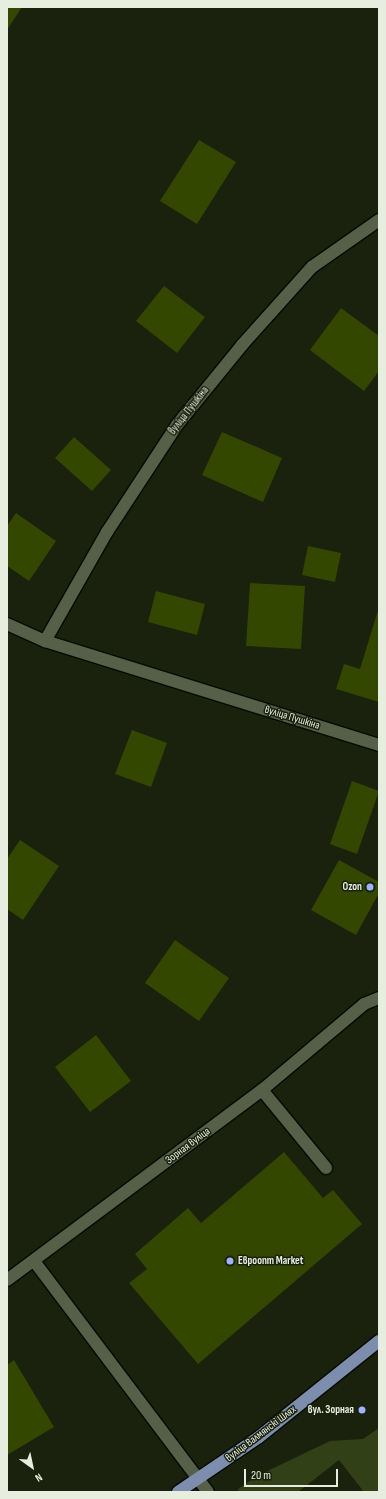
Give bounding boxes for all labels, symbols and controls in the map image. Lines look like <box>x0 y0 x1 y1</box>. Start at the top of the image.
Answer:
street label: вуліца Пушкіна <box>166 384 212 438</box>
street label: вуліца Пушкіна <box>263 703 321 733</box>
place label: Ozon <box>343 880 362 894</box>
marker: Ozon <box>365 882 375 892</box>
street label: Зорная вуліца <box>163 1125 213 1167</box>
place label: Евроопт Market <box>238 1254 303 1268</box>
marker: Евроопт Market <box>225 1256 235 1266</box>
street label: вуліца Валмянскі Шлях <box>223 1403 299 1465</box>
place label: вул. Зорная <box>308 1403 354 1417</box>
marker: вул. Зорная <box>357 1405 367 1415</box>
north arrow <box>12 1447 52 1487</box>
scale bar <box>246 1461 340 1487</box>
text: 20 m <box>251 1468 271 1483</box>
text: N <box>33 1470 45 1485</box>

